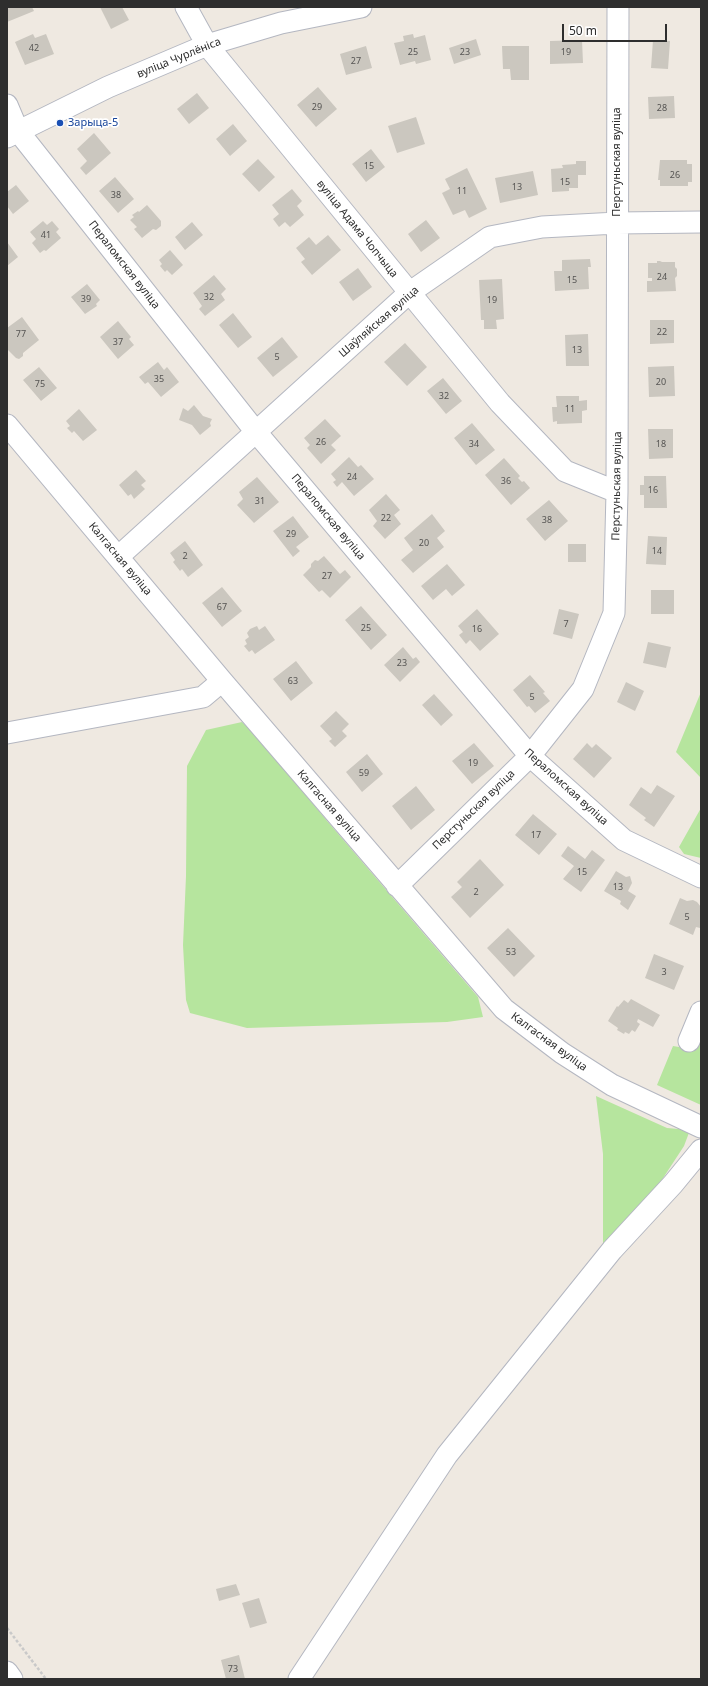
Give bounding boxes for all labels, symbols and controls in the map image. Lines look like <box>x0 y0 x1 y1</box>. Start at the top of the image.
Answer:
scale bar <box>564 16 669 42</box>
text: 50 m <box>569 22 597 39</box>
street label: вуліца Чурлёніса <box>135 35 223 81</box>
house number: 42 <box>29 43 39 53</box>
house number: 25 <box>408 47 418 57</box>
house number: 23 <box>460 47 470 57</box>
house number: 19 <box>561 47 571 57</box>
house number: 27 <box>351 56 361 66</box>
house number: 29 <box>312 102 322 112</box>
house number: 28 <box>657 103 667 113</box>
street label: Перстуньская вуліца <box>610 107 624 217</box>
place label: Зарыца-5 <box>68 116 118 130</box>
marker: Зарыца-5 <box>55 118 65 128</box>
house number: 15 <box>364 161 374 171</box>
house number: 26 <box>670 170 680 180</box>
house number: 15 <box>560 177 570 187</box>
street label: вуліца Адама Чопчыца <box>314 178 400 280</box>
house number: 13 <box>512 182 522 192</box>
house number: 11 <box>457 186 467 196</box>
house number: 38 <box>111 190 121 200</box>
street label: Пераломская вуліца <box>86 218 162 312</box>
house number: 41 <box>41 230 51 240</box>
house number: 24 <box>657 272 667 282</box>
house number: 15 <box>567 275 577 285</box>
street label: Шаўляйская вуліца <box>336 284 422 360</box>
house number: 32 <box>204 292 214 302</box>
house number: 39 <box>81 294 91 304</box>
house number: 19 <box>487 295 497 305</box>
house number: 22 <box>657 327 667 337</box>
house number: 77 <box>16 329 26 339</box>
house number: 37 <box>113 337 123 347</box>
house number: 13 <box>572 345 582 355</box>
house number: 5 <box>274 352 280 362</box>
house number: 35 <box>154 374 164 384</box>
house number: 20 <box>656 377 666 387</box>
house number: 75 <box>35 379 45 389</box>
house number: 32 <box>439 391 449 401</box>
house number: 11 <box>565 404 575 414</box>
street label: Перстуньская вуліца <box>609 431 625 541</box>
house number: 26 <box>316 437 326 447</box>
house number: 34 <box>469 439 479 449</box>
house number: 18 <box>656 439 666 449</box>
street label: Пераломская вуліца <box>288 471 368 563</box>
house number: 24 <box>347 472 357 482</box>
house number: 36 <box>501 476 511 486</box>
house number: 16 <box>648 485 658 495</box>
house number: 31 <box>255 496 265 506</box>
house number: 22 <box>381 513 391 523</box>
house number: 38 <box>542 515 552 525</box>
street label: Калгасная вуліца <box>86 520 154 598</box>
house number: 29 <box>286 529 296 539</box>
house number: 20 <box>419 538 429 548</box>
house number: 14 <box>652 546 662 556</box>
house number: 2 <box>182 551 188 561</box>
house number: 27 <box>322 571 332 581</box>
house number: 67 <box>217 602 227 612</box>
house number: 7 <box>563 619 569 629</box>
house number: 25 <box>361 623 371 633</box>
house number: 16 <box>472 624 482 634</box>
house number: 23 <box>397 658 407 668</box>
house number: 63 <box>288 676 298 686</box>
house number: 5 <box>529 692 535 702</box>
street label: Пераломская вуліца <box>521 746 611 828</box>
house number: 19 <box>468 758 478 768</box>
street label: Калгасная вуліца <box>294 767 364 845</box>
street label: Перстуньская вуліца <box>430 767 518 853</box>
house number: 59 <box>359 768 369 778</box>
house number: 17 <box>531 830 541 840</box>
house number: 15 <box>577 867 587 877</box>
house number: 13 <box>613 882 623 892</box>
house number: 2 <box>473 887 479 897</box>
house number: 5 <box>684 912 690 922</box>
house number: 53 <box>506 947 516 957</box>
house number: 3 <box>661 967 667 977</box>
street label: Калгасная вуліца <box>508 1010 590 1074</box>
house number: 73 <box>228 1664 238 1674</box>

